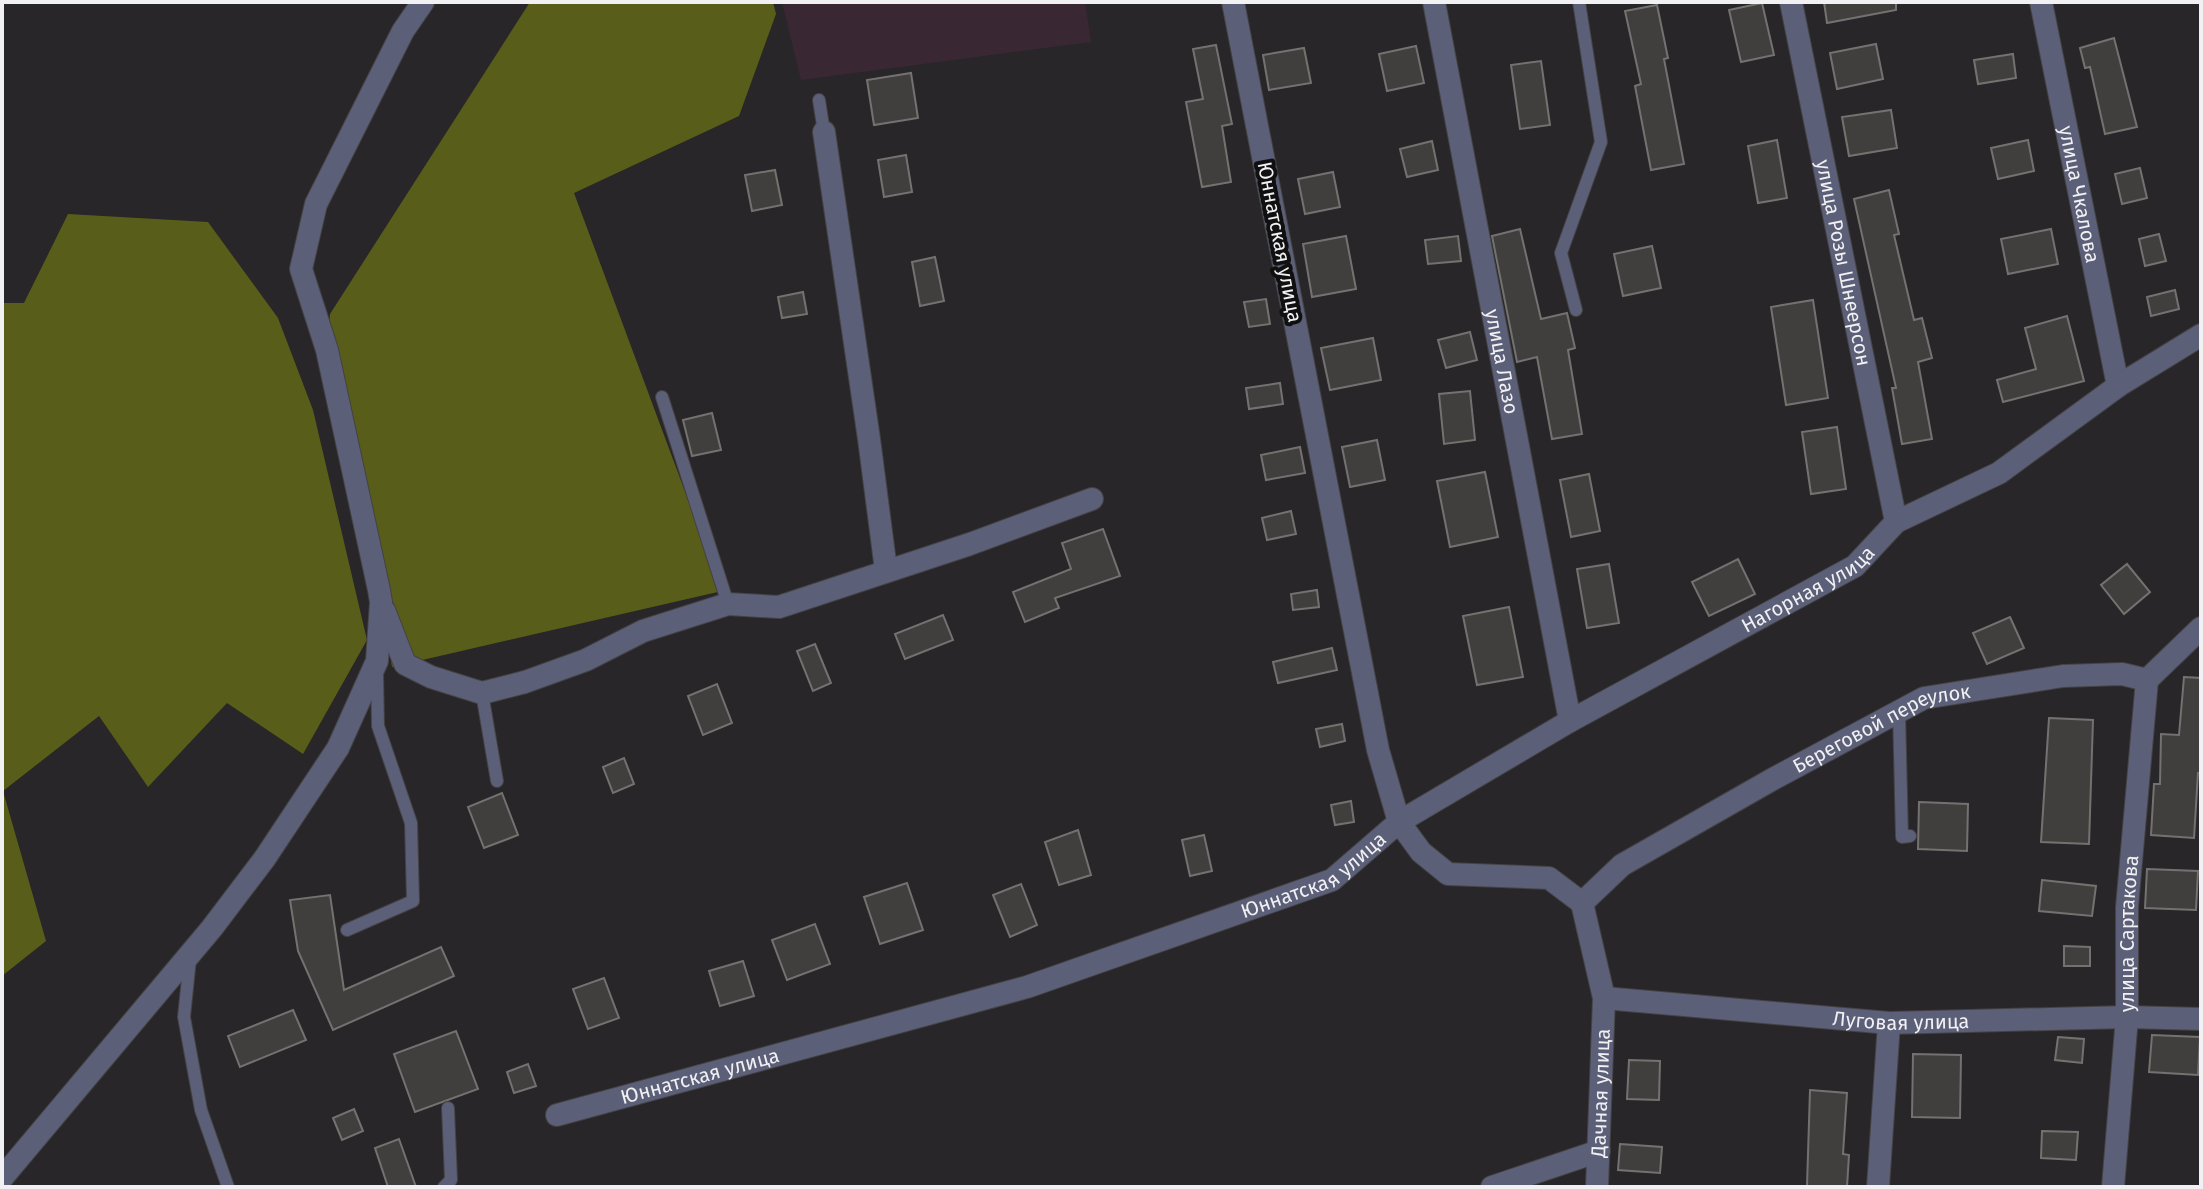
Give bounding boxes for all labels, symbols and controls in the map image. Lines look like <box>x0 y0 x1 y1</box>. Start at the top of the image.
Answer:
street label: улица Чкалова <box>2054 123 2105 265</box>
street label: улица Розы Шнеерсон <box>1811 157 1876 368</box>
street label: Юннатская улица <box>1253 160 1307 324</box>
street label: улица Лазо <box>1480 307 1524 416</box>
street label: Нагорная улица <box>1737 541 1880 638</box>
street label: Береговой переулок <box>1789 679 1973 778</box>
street label: Юннатская улица <box>1237 827 1391 923</box>
street label: улица Сартакова <box>2115 854 2144 1012</box>
street label: Луговая улица <box>1832 1006 1970 1035</box>
street label: Дачная улица <box>1586 1028 1615 1159</box>
street label: Юннатская улица <box>618 1043 782 1109</box>

